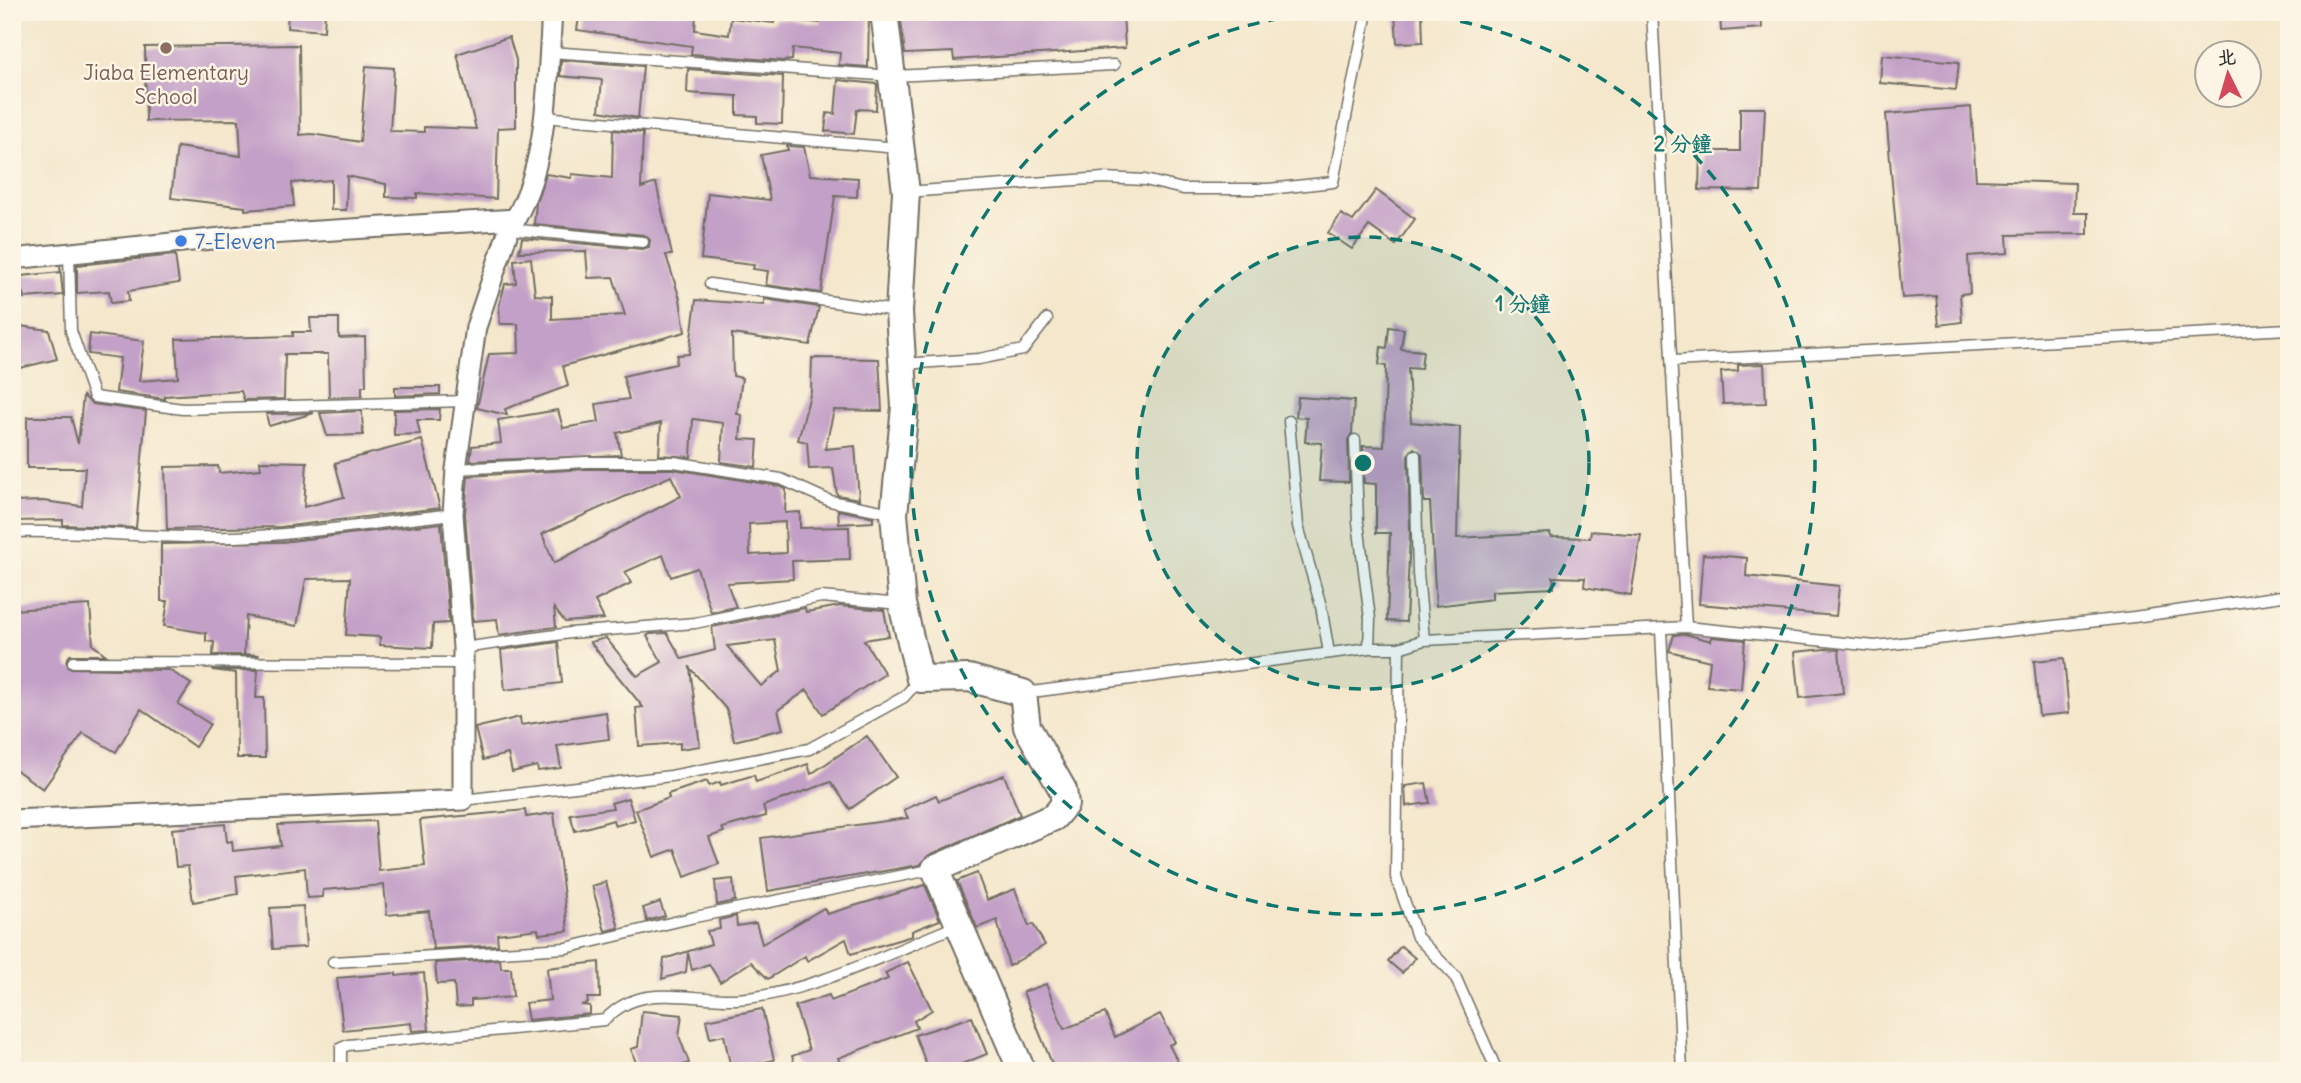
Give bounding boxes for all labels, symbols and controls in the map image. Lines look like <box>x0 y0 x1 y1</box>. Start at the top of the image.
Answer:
north arrow <box>2192 38 2262 108</box>
marker: Jiaba Elementary School <box>158 40 174 56</box>
text: 北 <box>2216 44 2237 70</box>
place label: Jiaba Elementary School <box>83 59 249 110</box>
text: 2 分鐘 <box>1654 130 1712 157</box>
place label: 7-Eleven <box>195 228 276 255</box>
marker: 7-Eleven <box>173 233 189 249</box>
text: 1 分鐘 <box>1495 290 1551 317</box>
centre of rings <box>1351 451 1375 475</box>

